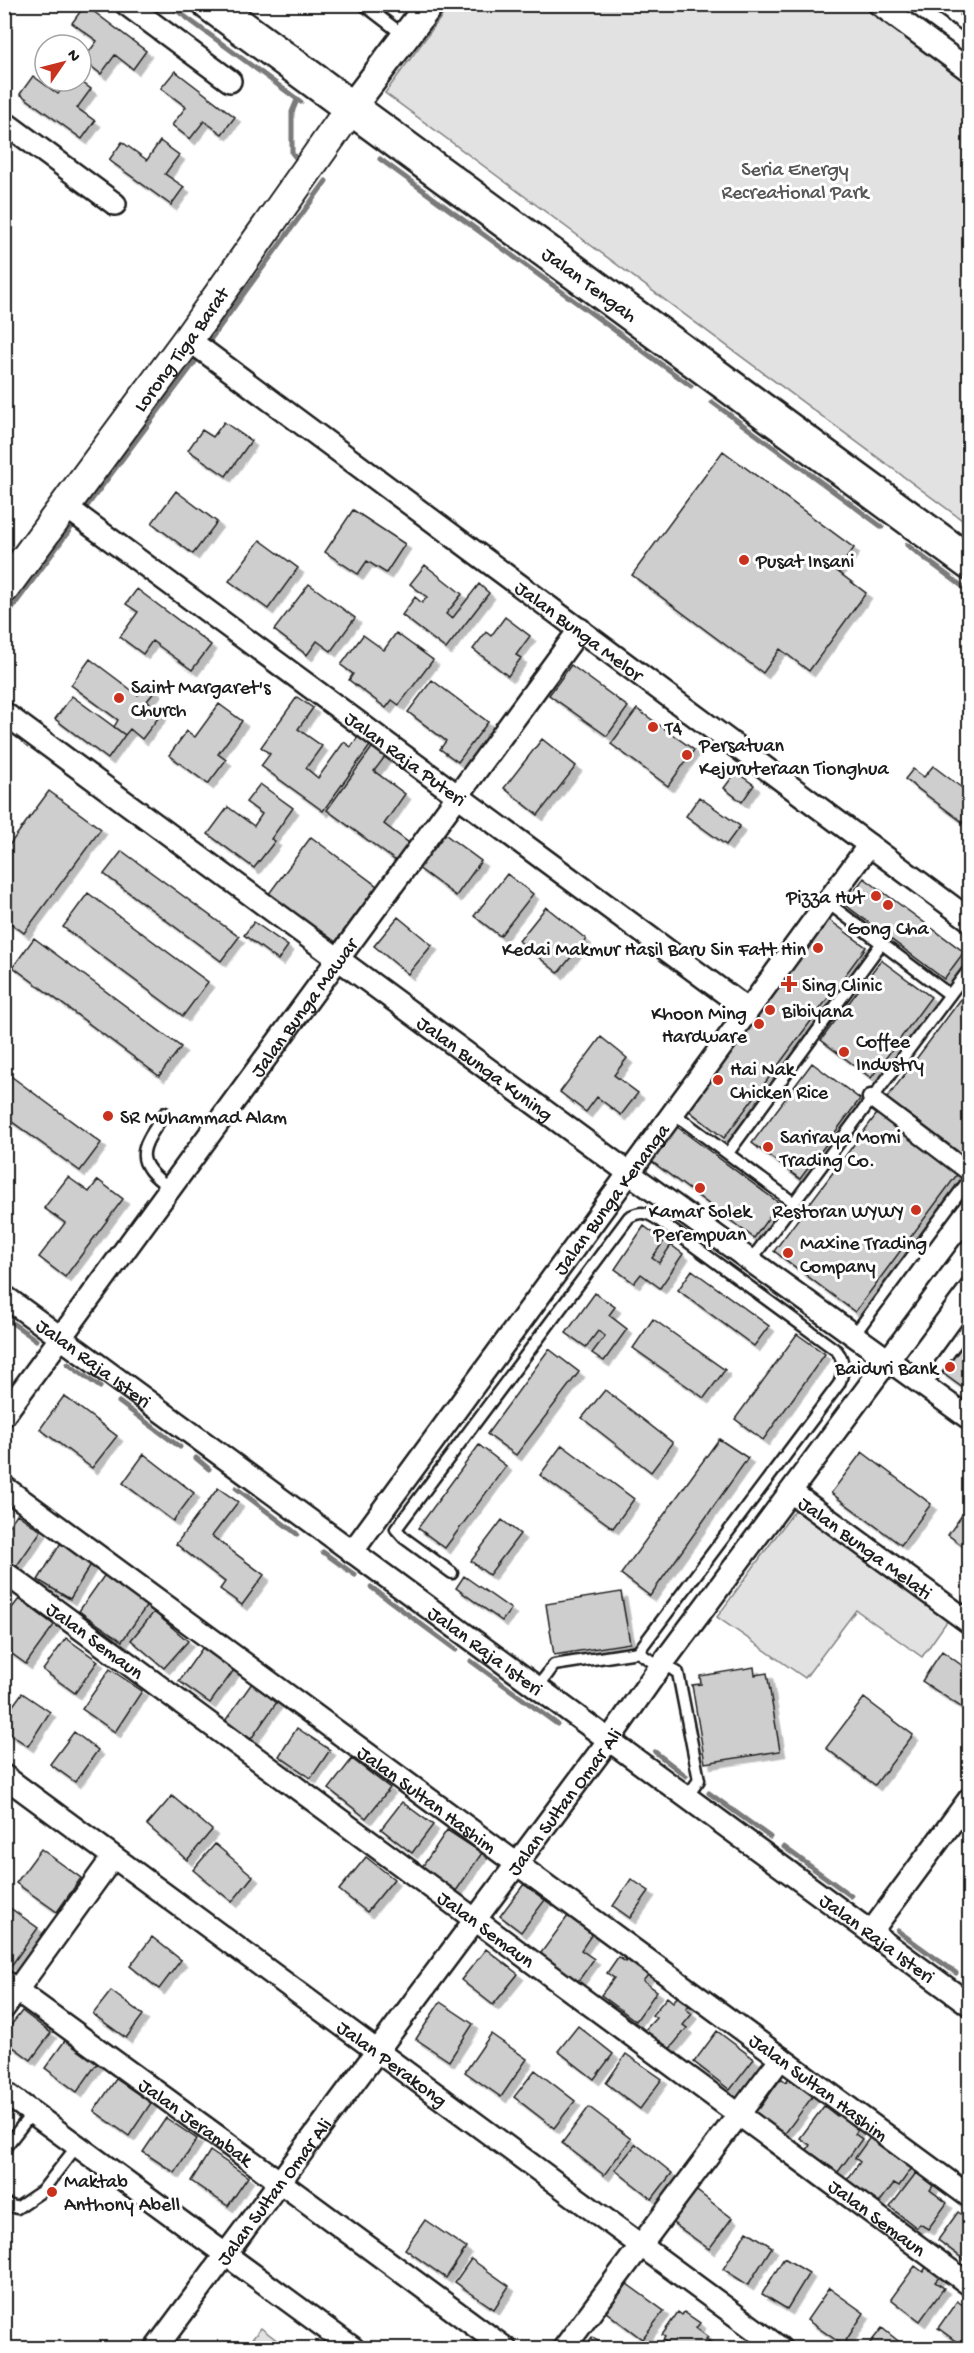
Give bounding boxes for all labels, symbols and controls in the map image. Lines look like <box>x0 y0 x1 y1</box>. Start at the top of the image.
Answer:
north arrow <box>33 33 93 93</box>
text: N <box>62 47 84 67</box>
park label: Seria Energy Recreational Park <box>722 160 871 206</box>
street label: Jalan Tengah <box>536 244 640 329</box>
street label: Lorong Tiga Barat <box>130 283 237 418</box>
place label: Pusat Insani <box>755 552 854 575</box>
marker: Pusat Insani <box>737 553 751 567</box>
street label: Jalan Bunga Melor <box>509 578 648 689</box>
place label: Saint Margaret's Church <box>131 678 271 724</box>
marker: Saint Margaret's Church <box>112 691 126 705</box>
street label: Jalan Raja Puteri <box>339 708 469 813</box>
place label: T4 <box>664 719 683 742</box>
marker: T4 <box>646 720 660 734</box>
place label: Persatuan Kejuruteraan Tionghua <box>698 736 889 782</box>
marker: Persatuan Kejuruteraan Tionghua <box>680 748 694 762</box>
place label: Pizza Hut <box>785 888 866 911</box>
marker: Pizza Hut <box>869 889 883 903</box>
marker: Gong Cha <box>881 898 895 912</box>
place label: Gong Cha <box>847 919 930 942</box>
street label: Jalan Bunga Mawar <box>247 933 366 1083</box>
place label: Kedai Makmur Hasil Baru Sin Fatt Hin <box>502 940 806 963</box>
marker: Kedai Makmur Hasil Baru Sin Fatt Hin <box>811 941 825 955</box>
marker: Sing Clinic <box>780 975 798 993</box>
place label: Sing Clinic <box>802 976 883 999</box>
place label: Bibiyana <box>781 1002 854 1025</box>
marker: Bibiyana <box>763 1003 777 1017</box>
place label: Khoon Ming Hardware <box>651 1004 748 1050</box>
street label: Jalan Bunga Kuning <box>411 1013 556 1128</box>
marker: Khoon Ming Hardware <box>752 1017 766 1031</box>
place label: Coffee Industry <box>856 1032 924 1078</box>
marker: Coffee Industry <box>837 1045 851 1059</box>
place label: Hai Nak Chicken Rice <box>730 1060 829 1106</box>
marker: Hai Nak Chicken Rice <box>711 1073 725 1087</box>
place label: SR Muhammad Alam <box>120 1108 287 1131</box>
marker: SR Muhammad Alam <box>101 1109 115 1123</box>
street label: Jalan Bunga Kenanga <box>550 1120 677 1281</box>
place label: Sariraya Morni Trading Co. <box>779 1128 901 1174</box>
marker: Sariraya Morni Trading Co. <box>761 1140 775 1154</box>
marker: Kamar Solek Perempuan <box>693 1181 707 1195</box>
place label: Kamar Solek Perempuan <box>649 1202 753 1248</box>
place label: Restoran WYWY <box>772 1202 904 1225</box>
marker: Restoran WYWY <box>909 1203 923 1217</box>
place label: Maxine Trading Company <box>800 1234 927 1280</box>
marker: Maxine Trading Company <box>781 1246 795 1260</box>
street label: Jalan Raja Isteri <box>30 1315 154 1415</box>
place label: Baiduri Bank <box>834 1359 940 1382</box>
marker: Baiduri Bank <box>943 1360 957 1374</box>
street label: Jalan Bunga Melati <box>793 1493 935 1606</box>
street label: Jalan Semaun <box>40 1599 147 1686</box>
street label: Jalan Raja Isteri <box>422 1603 546 1702</box>
street label: Jalan Sultan Omar Ali <box>504 1725 629 1881</box>
street label: Jalan Sultan Hashim <box>352 1743 500 1860</box>
street label: Jalan Semaun <box>431 1888 538 1975</box>
street label: Jalan Raja Isteri <box>814 1890 938 1990</box>
street label: Jalan Perakong <box>331 2017 450 2114</box>
street label: Jalan Sultan Hashim <box>743 2030 892 2148</box>
street label: Jalan Jerambak <box>133 2075 258 2174</box>
street label: Jalan Sultan Omar Ali <box>214 2115 338 2271</box>
place label: Maktab Anthony Abell <box>64 2172 180 2218</box>
street label: Jalan Semaun <box>822 2176 929 2264</box>
marker: Maktab Anthony Abell <box>45 2185 59 2199</box>

